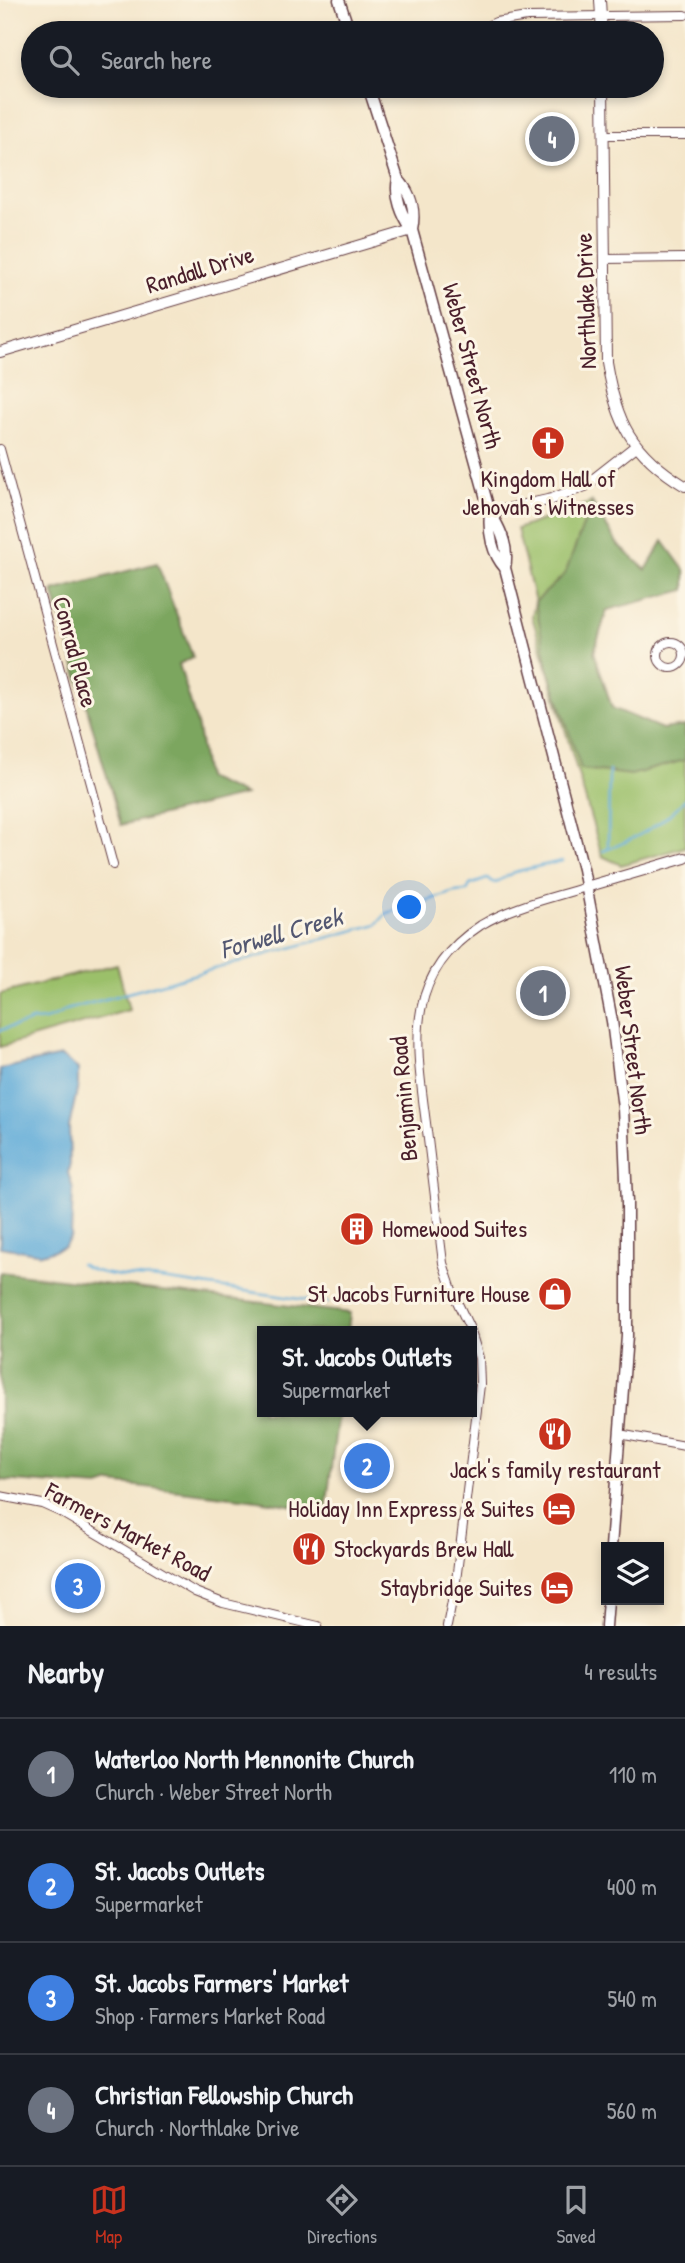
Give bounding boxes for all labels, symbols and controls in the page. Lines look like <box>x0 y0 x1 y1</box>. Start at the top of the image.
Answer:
search box <box>21 21 664 98</box>
icon: search <box>45 41 83 79</box>
text: Search here <box>101 42 212 77</box>
pin: 4 <box>529 113 575 165</box>
street label: Northlake Drive <box>567 232 603 370</box>
street label: Randall Drive <box>142 237 258 301</box>
street label: Weber Street North <box>436 280 510 452</box>
church icon: Kingdom Hall of Jehovah's Witnesses <box>529 424 567 462</box>
place label: Kingdom Hall of Jehovah's Witnesses <box>462 462 634 522</box>
street label: Conrad Place <box>46 593 106 711</box>
your location <box>392 890 426 924</box>
water label: Forwell Creek <box>216 898 348 967</box>
street label: Weber Street North <box>608 964 660 1136</box>
pin: 1 <box>520 967 566 1019</box>
street label: Benjamin Road <box>382 1035 424 1163</box>
building icon: Homewood Suites <box>338 1210 376 1248</box>
place label: Homewood Suites <box>382 1212 527 1244</box>
shop icon: St Jacobs Furniture House <box>536 1275 574 1313</box>
place label: St Jacobs Furniture House <box>308 1277 530 1309</box>
popup <box>257 1326 477 1417</box>
text: St. Jacobs Outlets <box>282 1339 452 1374</box>
text: Supermarket <box>282 1374 390 1405</box>
restaurant icon: Jack's family restaurant <box>536 1415 574 1453</box>
pin: 2 <box>344 1440 390 1492</box>
place label: Jack's family restaurant <box>449 1453 661 1485</box>
street label: Farmers Market Road <box>39 1474 217 1588</box>
hotel icon: Holiday Inn Express & Suites <box>540 1490 578 1528</box>
place label: Holiday Inn Express & Suites <box>288 1492 534 1524</box>
restaurant icon: Stockyards Brew Hall <box>290 1530 328 1568</box>
place label: Stockyards Brew Hall <box>334 1532 514 1564</box>
map controls <box>601 1542 664 1605</box>
button: layers <box>601 1542 664 1605</box>
pin: 3 <box>55 1560 101 1612</box>
hotel icon: Staybridge Suites <box>538 1569 576 1607</box>
place label: Staybridge Suites <box>381 1571 532 1603</box>
text: Nearby <box>28 1652 104 1692</box>
text: 4 results <box>584 1656 657 1687</box>
text: Waterloo North Mennonite Church <box>95 1741 414 1776</box>
text: 1 <box>47 1759 55 1790</box>
text: 110 m <box>609 1759 657 1790</box>
text: Church · Weber Street North <box>95 1776 332 1807</box>
text: St. Jacobs Outlets <box>95 1853 265 1888</box>
text: 2 <box>46 1871 56 1902</box>
text: 400 m <box>607 1871 657 1902</box>
text: Supermarket <box>95 1888 203 1919</box>
text: St. Jacobs Farmers' Market <box>95 1965 349 2000</box>
text: 3 <box>46 1983 56 2014</box>
text: 540 m <box>607 1983 657 2014</box>
text: Shop · Farmers Market Road <box>95 2000 325 2031</box>
text: Christian Fellowship Church <box>95 2077 353 2112</box>
text: 4 <box>47 2095 55 2126</box>
text: 560 m <box>607 2095 657 2126</box>
text: Church · Northlake Drive <box>95 2112 299 2143</box>
tab: Map <box>90 2181 128 2249</box>
tab: Directions <box>307 2181 377 2249</box>
tab: Saved <box>557 2181 595 2249</box>

